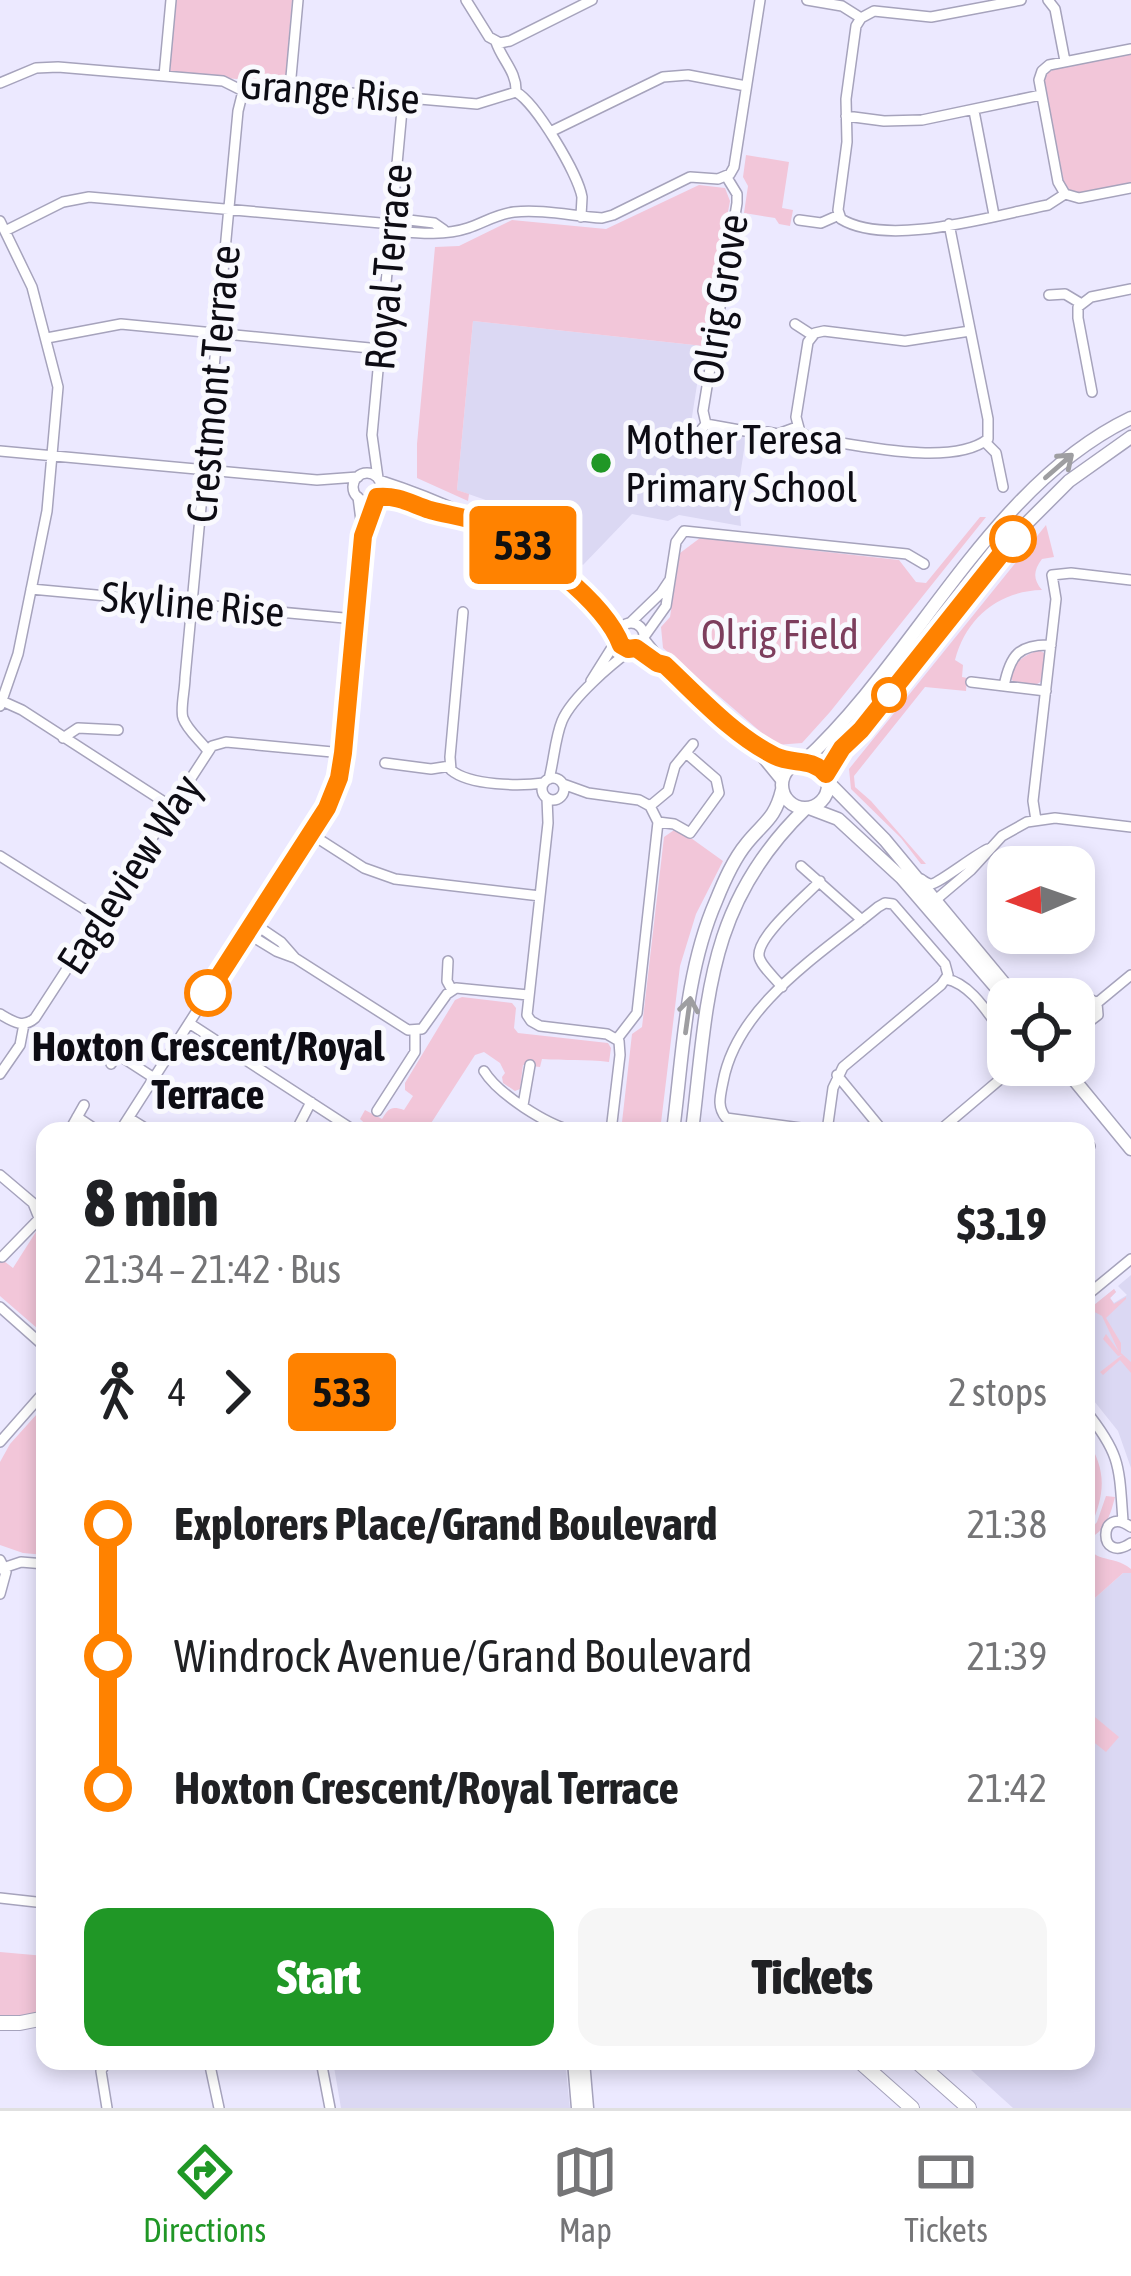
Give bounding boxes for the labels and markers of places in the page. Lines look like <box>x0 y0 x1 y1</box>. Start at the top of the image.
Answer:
place label: Mother Teresa Primary School <box>625 415 857 511</box>
marker: Mother Teresa Primary School <box>588 450 614 476</box>
unlabelled marker <box>991 517 1035 561</box>
unlabelled marker <box>873 679 905 711</box>
marker: Hoxton Crescent/Royal Terrace <box>186 971 230 1015</box>
place label: Hoxton Crescent/Royal Terrace <box>32 1022 385 1118</box>

